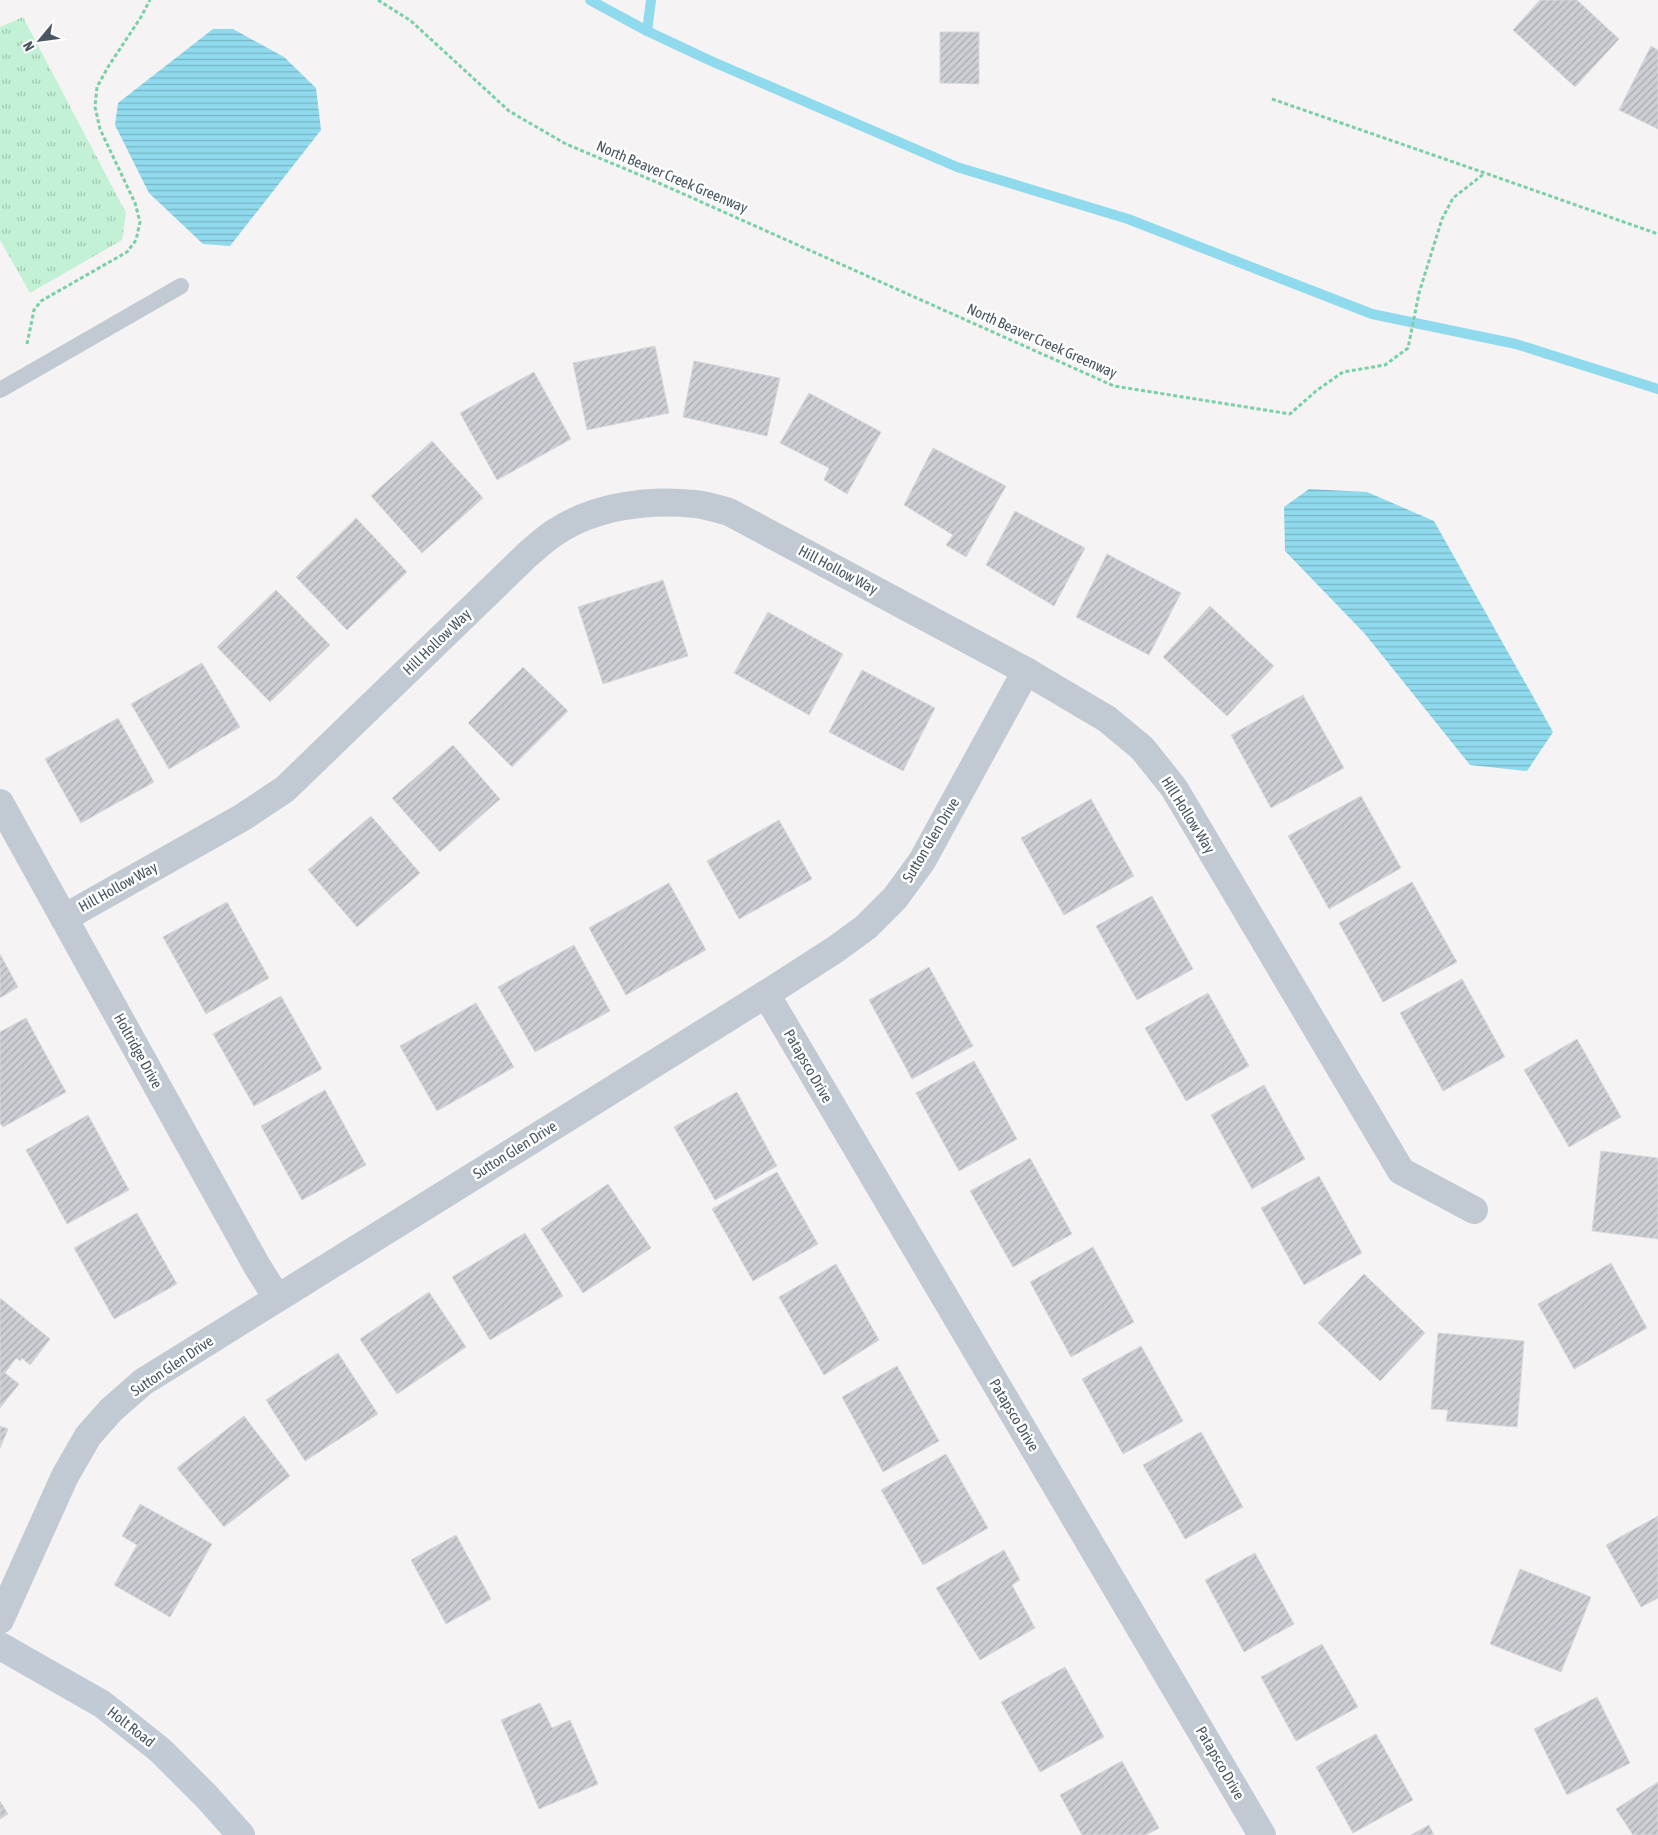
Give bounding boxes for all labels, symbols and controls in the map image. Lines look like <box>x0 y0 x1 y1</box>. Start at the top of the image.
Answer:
north arrow <box>15 15 65 65</box>
text: N <box>20 39 38 54</box>
street label: North Beaver Creek Greenway <box>594 137 750 216</box>
street label: North Beaver Creek Greenway <box>964 300 1120 381</box>
street label: Hill Hollow Way <box>796 542 881 598</box>
street label: Hill Hollow Way <box>399 605 474 678</box>
street label: Hill Hollow Way <box>1158 773 1219 856</box>
street label: Sutton Glen Drive <box>899 794 963 885</box>
street label: Hill Hollow Way <box>75 858 160 915</box>
street label: Holtridge Drive <box>111 1010 166 1091</box>
street label: Patapsco Drive <box>781 1026 836 1105</box>
street label: Sutton Glen Drive <box>470 1117 560 1182</box>
street label: Sutton Glen Drive <box>127 1332 216 1399</box>
street label: Patapsco Drive <box>986 1375 1043 1454</box>
street label: Holt Road <box>104 1703 158 1750</box>
street label: Patapsco Drive <box>1193 1723 1248 1802</box>

